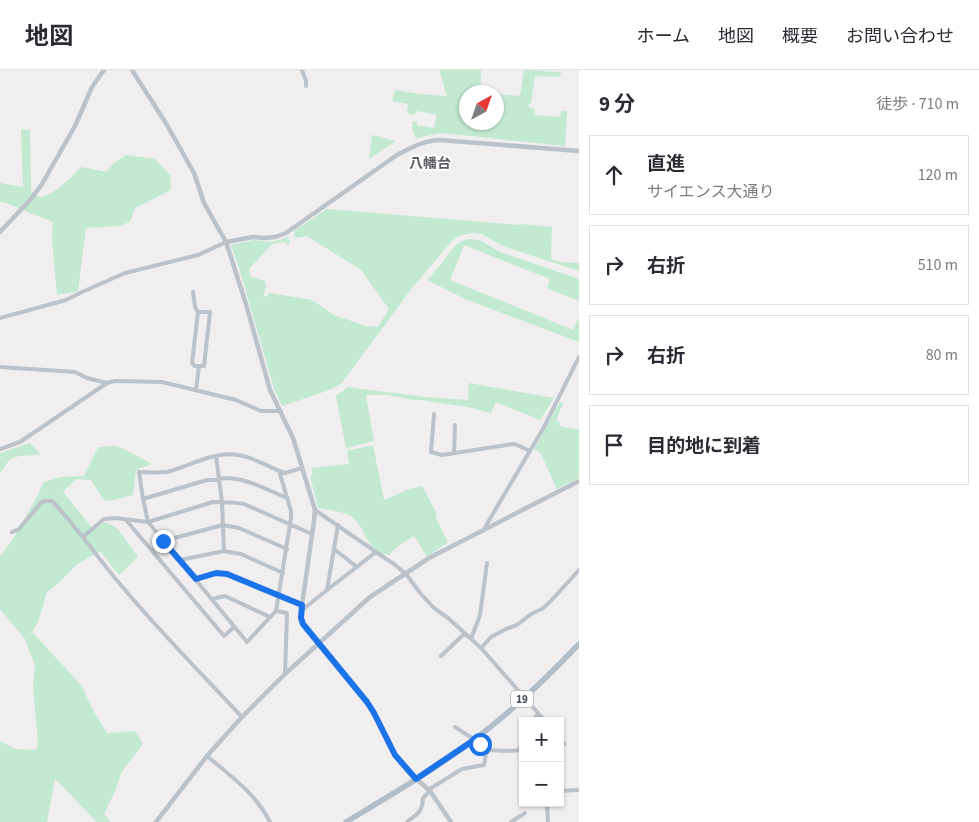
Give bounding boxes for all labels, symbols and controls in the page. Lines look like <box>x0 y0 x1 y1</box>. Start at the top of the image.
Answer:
text: 地図 <box>25 19 73 54</box>
text: ホーム <box>637 24 690 49</box>
text: 地図 <box>718 24 754 49</box>
text: 概要 <box>782 24 818 49</box>
text: お問い合わせ <box>846 24 954 49</box>
north arrow <box>459 85 504 130</box>
text: 9 分 <box>599 89 635 119</box>
text: 徒歩 · 710 m <box>876 93 959 115</box>
text: 直進 <box>647 151 685 178</box>
district label: 八幡台 <box>409 154 451 174</box>
icon: ahead <box>600 161 628 189</box>
text: 120 m <box>918 164 958 186</box>
text: サイエンス大通り <box>647 181 775 203</box>
icon: right <box>600 251 628 279</box>
text: 右折 <box>647 253 685 280</box>
text: 510 m <box>918 254 958 276</box>
icon: right <box>600 341 628 369</box>
text: 右折 <box>647 343 685 370</box>
text: 80 m <box>926 344 958 366</box>
icon: arrive <box>600 431 628 459</box>
text: 目的地に到着 <box>647 433 761 460</box>
route end <box>152 530 175 553</box>
road number: 19 <box>511 690 533 708</box>
map controls <box>519 717 564 807</box>
button: + <box>519 717 564 762</box>
route start <box>469 733 492 756</box>
button: − <box>519 762 564 807</box>

